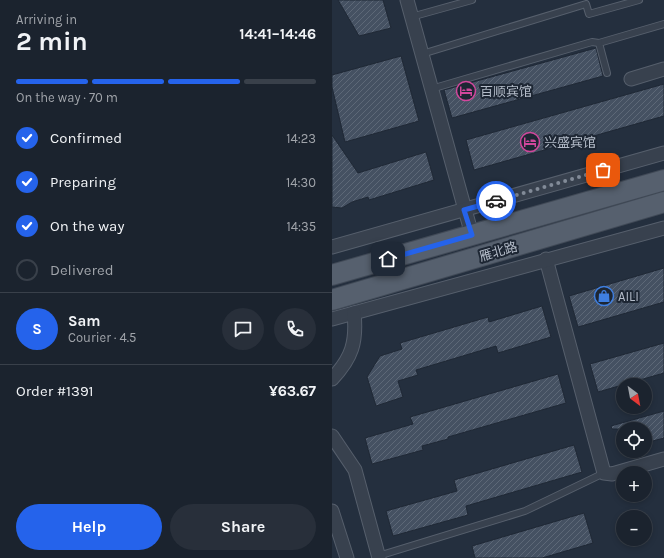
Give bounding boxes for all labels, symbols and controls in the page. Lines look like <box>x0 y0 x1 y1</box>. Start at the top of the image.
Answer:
text: Arriving in <box>16 12 77 27</box>
text: 14:41–14:46 <box>239 25 316 43</box>
text: 2 min <box>16 26 88 57</box>
hotel icon: 百顺宾馆 <box>455 80 477 102</box>
place label: 百顺宾馆 <box>480 84 532 99</box>
text: On the way · 70 m <box>16 90 118 105</box>
icon: check <box>16 127 38 149</box>
text: Confirmed <box>50 129 122 147</box>
text: 14:23 <box>286 131 316 146</box>
hotel icon: 兴盛宾馆 <box>519 131 541 153</box>
place label: 兴盛宾馆 <box>544 135 596 150</box>
pin <box>586 153 620 187</box>
icon: bag <box>592 159 614 181</box>
icon: check <box>16 171 38 193</box>
text: Preparing <box>50 173 116 191</box>
text: 14:30 <box>286 175 316 190</box>
courier <box>476 181 516 221</box>
icon: car <box>485 190 507 212</box>
icon: check <box>16 215 38 237</box>
text: On the way <box>50 217 124 235</box>
text: 14:35 <box>286 219 316 234</box>
street label: 雁北路 <box>477 239 519 264</box>
pin <box>371 242 405 276</box>
icon: home <box>377 248 399 270</box>
text: Delivered <box>50 261 114 279</box>
shop icon: AILI <box>593 285 615 307</box>
place label: AILI <box>618 289 639 304</box>
button: chat <box>222 308 264 350</box>
button: phone <box>274 308 316 350</box>
text: Sam <box>68 312 101 330</box>
text: S <box>32 320 42 338</box>
text: Courier · 4.5 <box>68 330 136 345</box>
north arrow <box>616 378 652 414</box>
map controls <box>616 378 652 546</box>
text: Order #1391 <box>16 382 94 400</box>
text: ¥63.67 <box>269 382 316 400</box>
button: locate <box>616 422 652 458</box>
button: + <box>616 466 652 502</box>
button: Help <box>16 504 162 550</box>
button: Share <box>170 504 316 550</box>
button: − <box>616 510 652 546</box>

